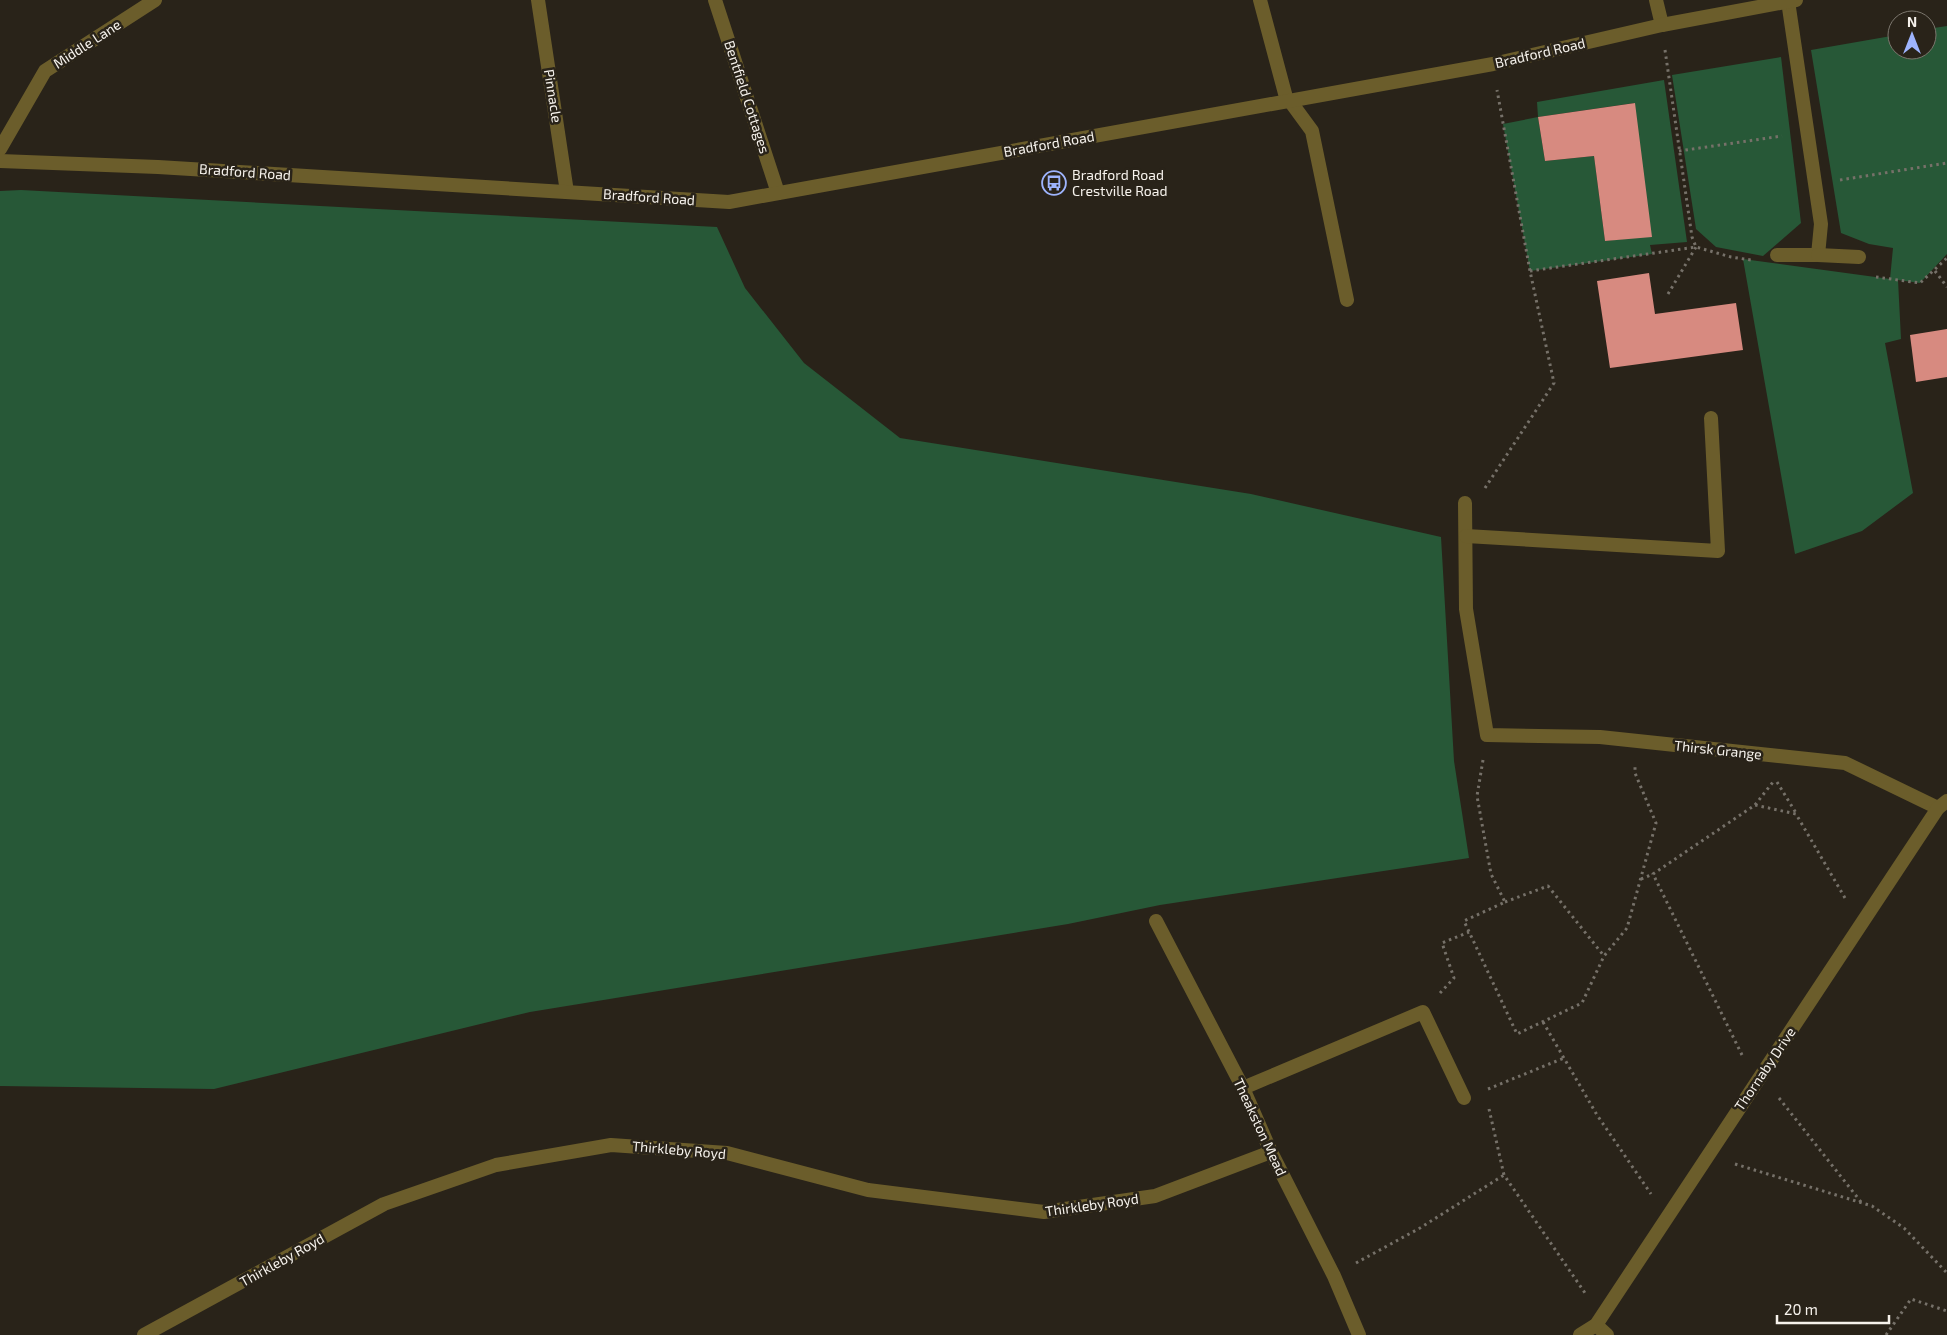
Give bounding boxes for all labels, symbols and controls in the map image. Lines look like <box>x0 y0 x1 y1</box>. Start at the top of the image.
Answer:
north arrow <box>1887 10 1937 60</box>
text: N <box>1907 13 1917 30</box>
street label: Middle Lane <box>50 15 124 72</box>
street label: Bradford Road <box>1493 34 1587 71</box>
street label: Bentfield Cottages <box>721 38 774 155</box>
street label: Pinnacle <box>541 68 566 124</box>
street label: Bradford Road <box>1002 127 1096 160</box>
street label: Bradford Road <box>199 160 292 183</box>
place label: Bradford Road Crestville Road <box>1072 166 1167 199</box>
bus stop icon: Bradford Road Crestville Road <box>1041 170 1067 196</box>
street label: Bradford Road <box>603 185 696 208</box>
street label: Thirsk Grange <box>1673 736 1763 763</box>
street label: Thornaby Drive <box>1730 1024 1799 1114</box>
street label: Theakston Mead <box>1230 1075 1291 1178</box>
street label: Thirkleby Royd <box>631 1137 727 1162</box>
street label: Thirkleby Royd <box>1044 1190 1140 1219</box>
street label: Thirkleby Royd <box>236 1229 327 1290</box>
scale bar <box>1777 1292 1890 1324</box>
text: 20 m <box>1784 1300 1818 1318</box>

